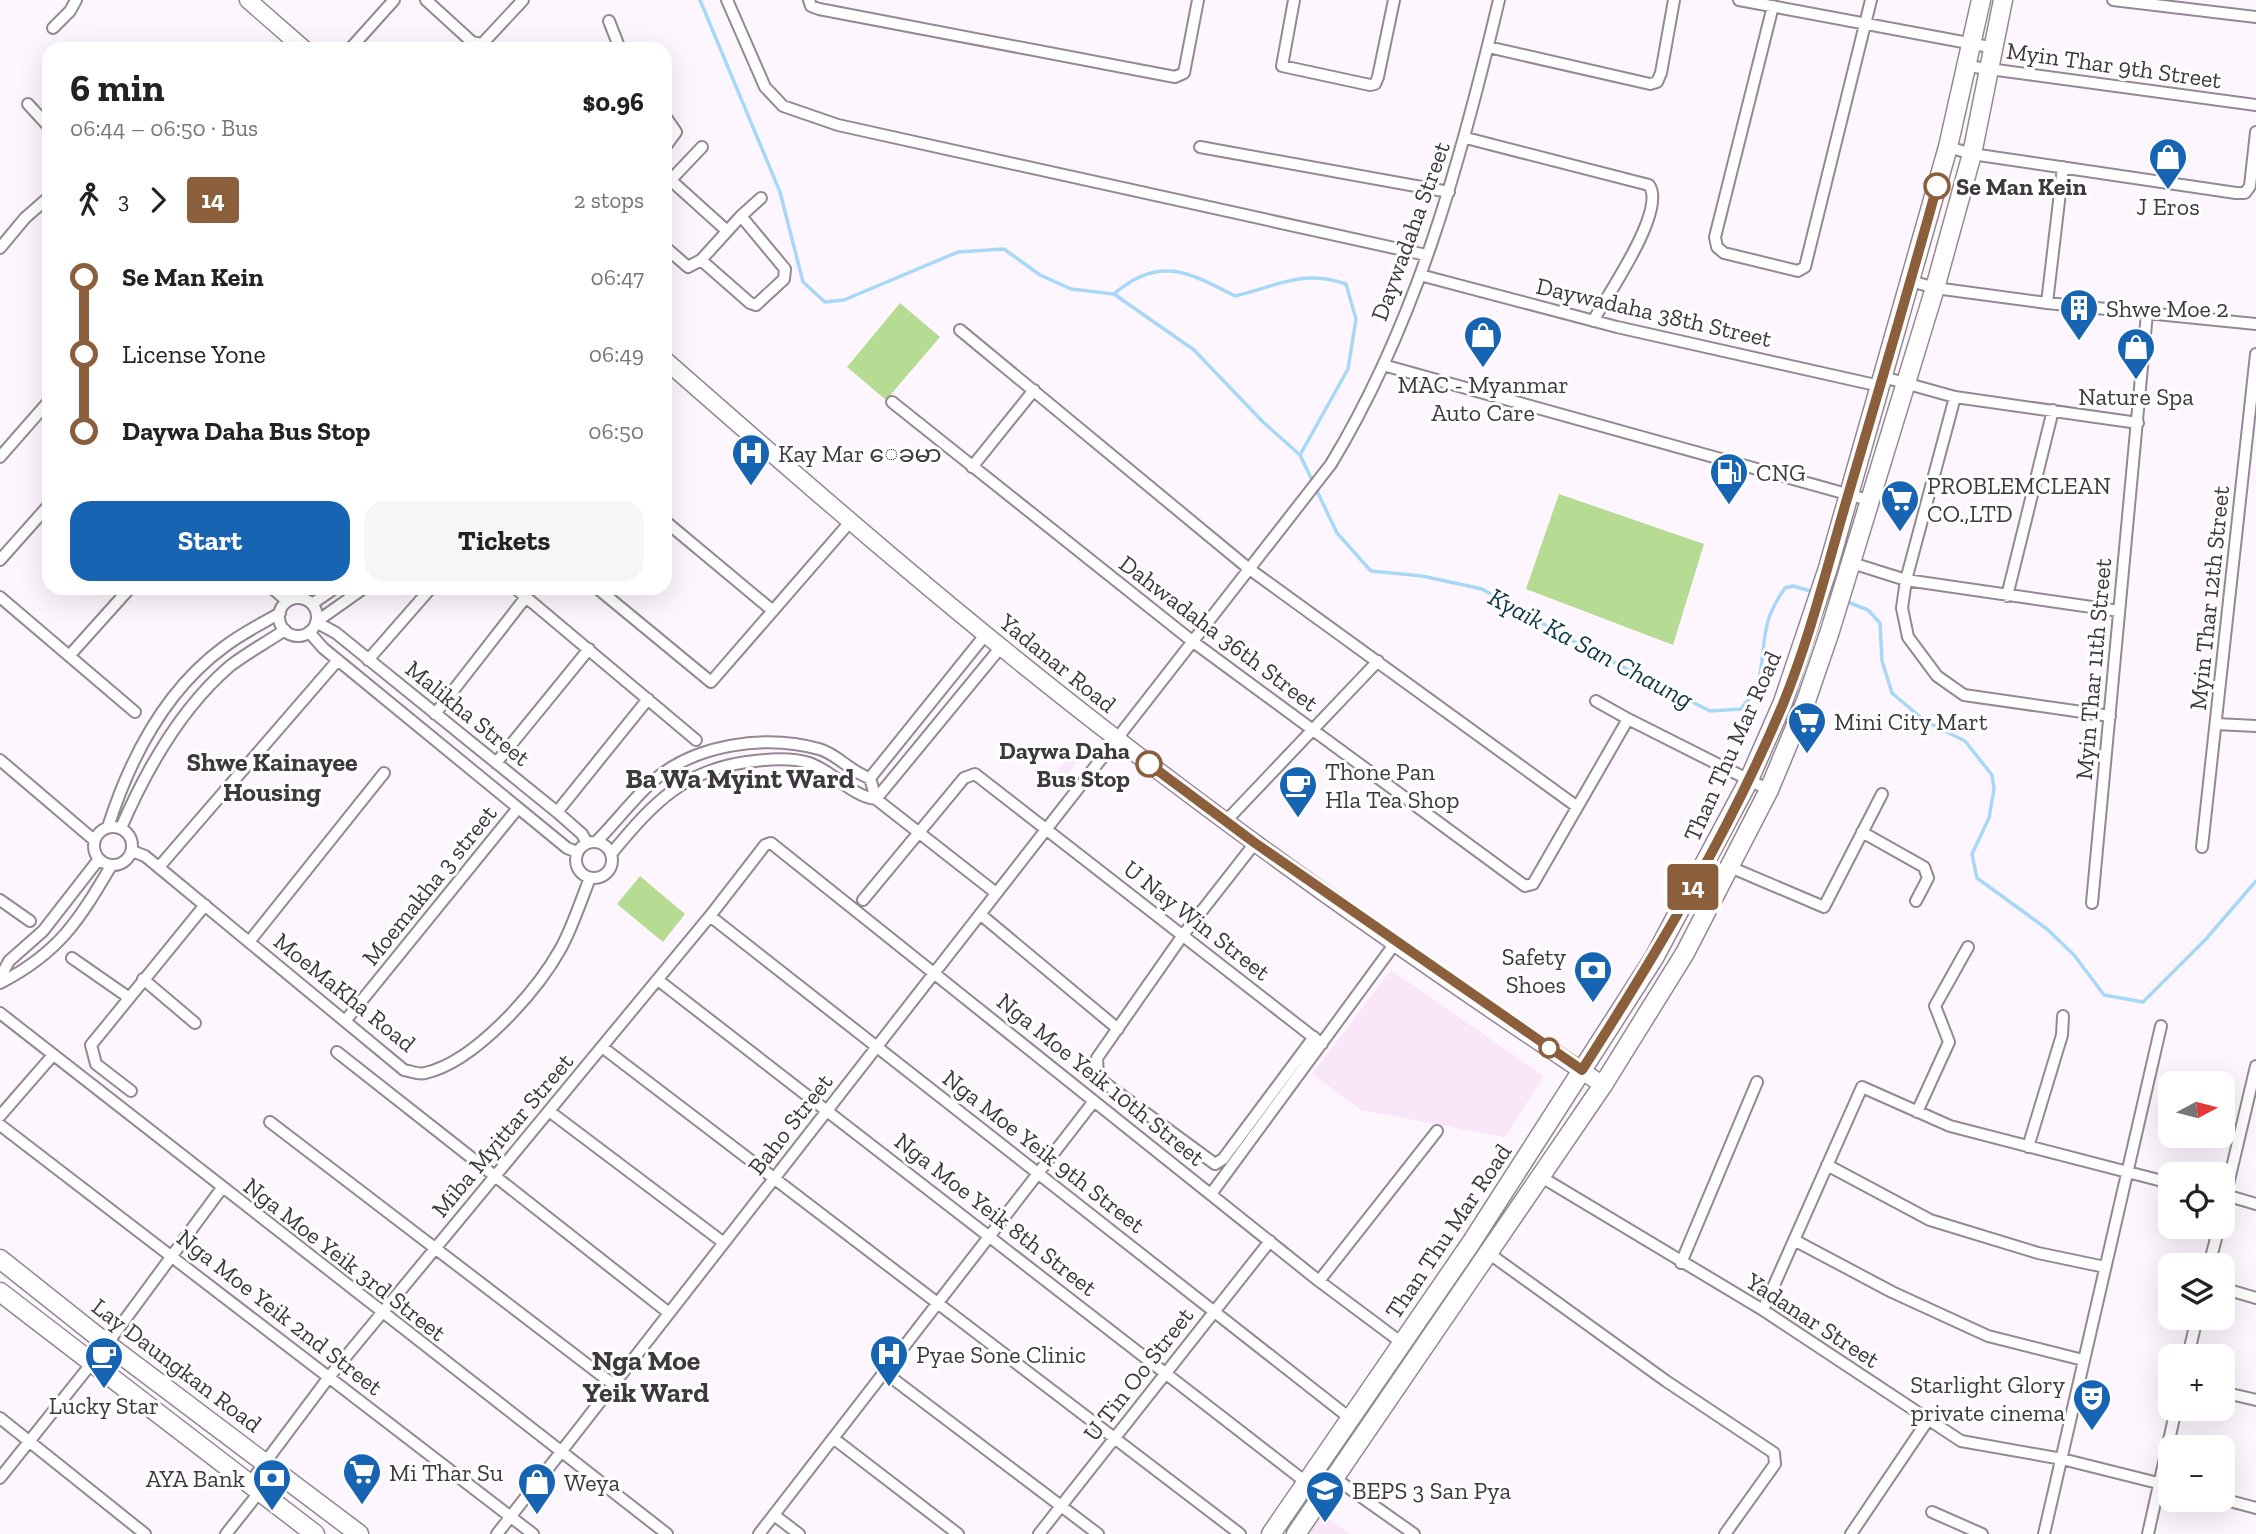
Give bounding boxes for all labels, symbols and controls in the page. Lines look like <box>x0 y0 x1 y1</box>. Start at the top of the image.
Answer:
street label: Myin Thar 9th Street <box>2005 36 2223 94</box>
text: 6 min <box>70 65 165 111</box>
text: $0.96 <box>582 86 644 118</box>
text: 06:44 – 06:50 · Bus <box>70 114 258 142</box>
shop icon: J Eros <box>2147 136 2189 191</box>
street label: Daywadaha Street <box>1364 137 1456 325</box>
place label: Se Man Kein <box>1956 172 2087 201</box>
marker: Se Man Kein <box>1924 173 1950 199</box>
icon: walk <box>70 181 108 219</box>
icon: forward <box>139 181 177 219</box>
text: 14 <box>201 185 225 214</box>
text: 3 <box>118 186 129 214</box>
text: 2 stops <box>574 186 644 214</box>
place label: J Eros <box>2136 192 2200 221</box>
text: Se Man Kein <box>122 261 264 293</box>
text: 06:47 <box>591 263 644 291</box>
street label: Daywadaha 38th Street <box>1533 271 1775 353</box>
building icon: Shwe Moe 2 <box>2058 287 2100 342</box>
place label: Shwe Moe 2 <box>2106 294 2229 323</box>
shop icon: MAC - Myanmar Auto Care <box>1462 314 1504 369</box>
shop icon: Nature Spa <box>2115 326 2157 381</box>
text: License Yone <box>122 338 266 370</box>
text: 06:49 <box>589 340 644 368</box>
place label: MAC - Myanmar Auto Care <box>1397 370 1569 427</box>
place label: Nature Spa <box>2078 382 2194 411</box>
text: Daywa Daha Bus Stop <box>122 415 370 447</box>
text: 06:50 <box>588 417 644 445</box>
hospital icon: Kay Mar ေခမာ <box>730 432 772 487</box>
place label: Kay Mar ေခမာ <box>778 439 942 468</box>
fuel station icon: CNG <box>1708 451 1750 506</box>
place label: CNG <box>1756 458 1806 487</box>
place label: PROBLEMCLEAN CO.,LTD <box>1927 471 2111 528</box>
supermarket icon: PROBLEMCLEAN CO.,LTD <box>1879 478 1921 533</box>
street label: Myin Thar 12th Street <box>2183 484 2235 712</box>
button: Start <box>70 501 350 581</box>
button: Tickets <box>364 501 644 581</box>
street label: Dahwadaha 36th Street <box>1114 549 1324 717</box>
street label: Myin Thar 11th Street <box>2069 557 2117 781</box>
water label: Kyaik Ka San Chaung <box>1483 581 1699 716</box>
street label: Yadanar Road <box>993 607 1122 719</box>
street label: Than Thu Mar Road <box>1677 646 1787 846</box>
street label: Malikha Street <box>400 654 536 772</box>
supermarket icon: Mini City Mart <box>1786 700 1828 755</box>
place label: Mini City Mart <box>1834 707 1988 736</box>
place label: Daywa Daha Bus Stop <box>999 736 1130 793</box>
district label: Shwe Kainayee Housing <box>186 746 358 808</box>
marker: Daywa Daha Bus Stop <box>1136 751 1162 777</box>
place label: Thone Pan Hla Tea Shop <box>1325 757 1460 814</box>
district label: Ba Wa Myint Ward <box>625 762 855 795</box>
cafe icon: Thone Pan Hla Tea Shop <box>1277 764 1319 819</box>
street label: Moemakha 3 street <box>356 799 503 971</box>
street label: U Nay Win Street <box>1118 854 1276 986</box>
line badge: 14 <box>1662 864 1724 910</box>
text: 14 <box>1681 872 1705 901</box>
street label: MoeMaKha Road <box>268 926 422 1058</box>
place label: Safety Shoes <box>1502 942 1567 999</box>
bank icon: Safety Shoes <box>1572 949 1614 1004</box>
street label: Nga Moe Yeik 10th Street <box>991 986 1211 1172</box>
unlabelled marker <box>1539 1038 1559 1058</box>
street label: Miba Myittar Street <box>425 1047 579 1223</box>
street label: Nga Moe Yeik 9th Street <box>937 1063 1151 1239</box>
street label: Baho Street <box>741 1068 839 1180</box>
north arrow <box>2158 1071 2235 1148</box>
map controls <box>2158 1071 2235 1512</box>
street label: Nga Moe Yeik 8th Street <box>889 1126 1103 1302</box>
street label: Than Thu Mar Road <box>1379 1138 1517 1324</box>
button: locate <box>2158 1162 2235 1239</box>
street label: Nga Moe Yeik 3rd Street <box>238 1171 452 1347</box>
street label: Nga Moe Yeik 2nd Street <box>171 1223 389 1401</box>
button: layers <box>2158 1253 2235 1330</box>
street label: Yadanar Street <box>1740 1266 1885 1374</box>
street label: Lay Daungkan Road <box>86 1292 268 1438</box>
street label: U Tin Oo Street <box>1077 1301 1199 1447</box>
hospital icon: Pyae Sone Clinic <box>868 1333 910 1388</box>
cafe icon: Lucky Star <box>83 1335 125 1390</box>
place label: Pyae Sone Clinic <box>916 1340 1086 1369</box>
district label: Nga Moe Yeik Ward <box>583 1344 709 1409</box>
button: + <box>2158 1344 2235 1421</box>
place label: Starlight Glory private cinema <box>1910 1370 2066 1427</box>
theatre icon: Starlight Glory private cinema <box>2071 1377 2113 1432</box>
place label: Lucky Star <box>49 1391 159 1420</box>
button: − <box>2158 1435 2235 1512</box>
supermarket icon: Mi Thar Su <box>341 1451 383 1506</box>
bank icon: AYA Bank <box>251 1457 293 1512</box>
place label: Mi Thar Su <box>389 1458 504 1487</box>
shop icon: Weya <box>516 1461 558 1516</box>
place label: AYA Bank <box>146 1464 246 1493</box>
place label: Weya <box>564 1468 620 1497</box>
school or university icon: BEPS 3 San Pya <box>1304 1469 1346 1524</box>
place label: BEPS 3 San Pya <box>1352 1476 1511 1505</box>

